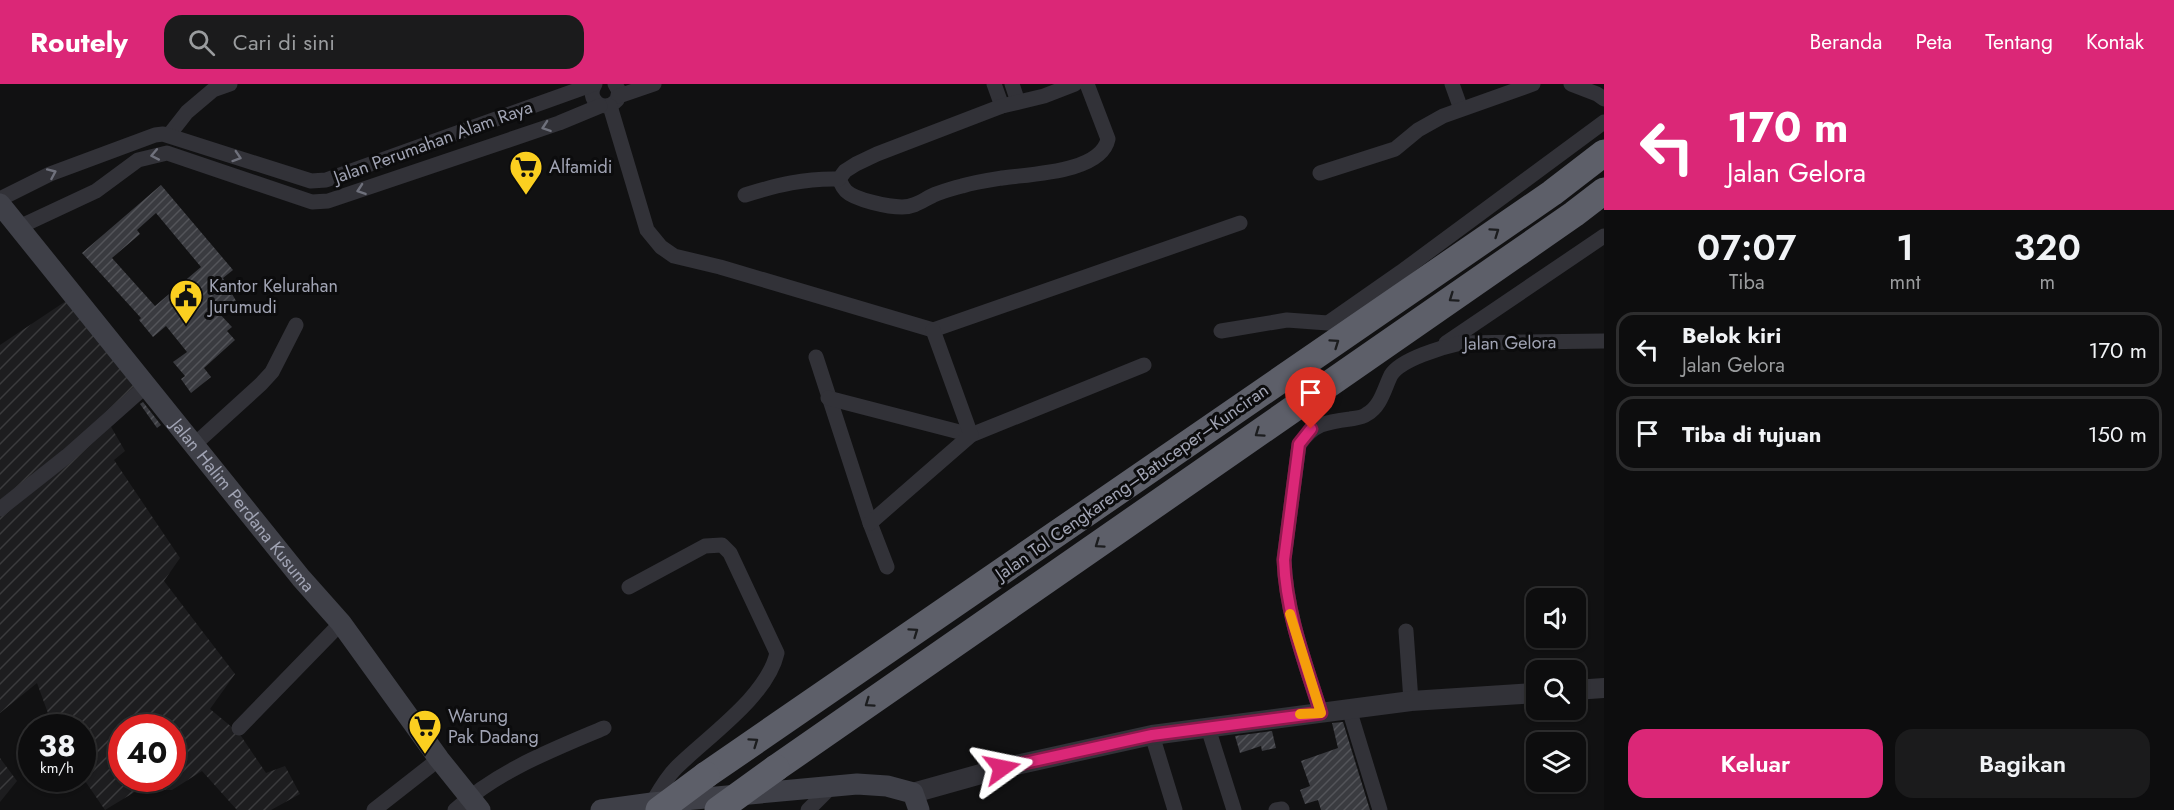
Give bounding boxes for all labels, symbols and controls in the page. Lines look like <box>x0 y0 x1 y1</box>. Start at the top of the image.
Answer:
search box <box>164 15 584 69</box>
text: Routely <box>30 22 128 63</box>
icon: search <box>185 26 218 59</box>
text: Cari di sini <box>233 26 335 58</box>
text: Beranda <box>1809 27 1882 57</box>
text: Peta <box>1915 27 1952 57</box>
text: Tentang <box>1985 27 2053 57</box>
text: Kontak <box>2086 27 2144 57</box>
street label: Jalan Perumahan Alam Raya <box>328 94 536 191</box>
text: 170 m <box>1727 97 1849 158</box>
icon: left <box>1628 108 1706 186</box>
one-way arrow <box>541 120 552 133</box>
one-way arrow <box>150 149 160 161</box>
one-way arrow <box>231 149 242 162</box>
supermarket icon: Alfamidi <box>508 149 544 196</box>
text: Jalan Gelora <box>1727 153 1866 192</box>
place label: Alfamidi <box>549 154 613 180</box>
one-way arrow <box>46 168 57 180</box>
one-way arrow <box>356 182 367 195</box>
text: 07:07 <box>1697 221 1796 273</box>
text: 1 <box>1896 221 1914 273</box>
text: 320 <box>2014 221 2081 273</box>
one-way arrow <box>1489 228 1500 239</box>
text: Tiba <box>1729 268 1765 297</box>
text: mnt <box>1890 268 1920 297</box>
text: m <box>2039 268 2055 297</box>
place label: Kantor Kelurahan Jurumudi <box>207 273 338 320</box>
public building icon: Kantor Kelurahan Jurumudi <box>168 278 204 325</box>
one-way arrow <box>1449 291 1460 302</box>
text: Belok kiri <box>1682 319 1781 351</box>
street label: Jalan Gelora <box>1461 329 1557 357</box>
icon: left <box>1631 333 1664 366</box>
text: 170 m <box>2089 334 2147 366</box>
one-way arrow <box>1328 339 1339 350</box>
text: Jalan Gelora <box>1682 351 1785 380</box>
pin <box>1285 367 1336 429</box>
icon: arrive <box>1294 376 1327 409</box>
street label: Jalan Tol Cengkareng–Batuceper–Kunciran <box>989 377 1274 588</box>
street label: Jalan Halim Perdana Kusuma <box>163 412 321 598</box>
icon: arrive <box>1631 417 1664 450</box>
text: Tiba di tujuan <box>1682 418 1821 450</box>
text: 150 m <box>2088 418 2147 450</box>
one-way arrow <box>1254 426 1265 437</box>
one-way arrow <box>1094 537 1105 548</box>
map controls <box>1526 588 1586 792</box>
button: sound <box>1526 588 1586 648</box>
one-way arrow <box>908 628 919 639</box>
button: search <box>1526 660 1586 720</box>
one-way arrow <box>865 696 876 707</box>
place label: Warung Pak Dadang <box>448 703 539 750</box>
supermarket icon: Warung Pak Dadang <box>407 708 443 755</box>
speed limit sign: 40 <box>108 714 186 792</box>
text: 38 <box>38 724 76 767</box>
button: Keluar <box>1628 729 1883 798</box>
button: Bagikan <box>1895 729 2150 798</box>
button: layers <box>1526 732 1586 792</box>
position arrow <box>970 736 1034 800</box>
one-way arrow <box>747 738 758 749</box>
text: km/h <box>40 757 74 779</box>

